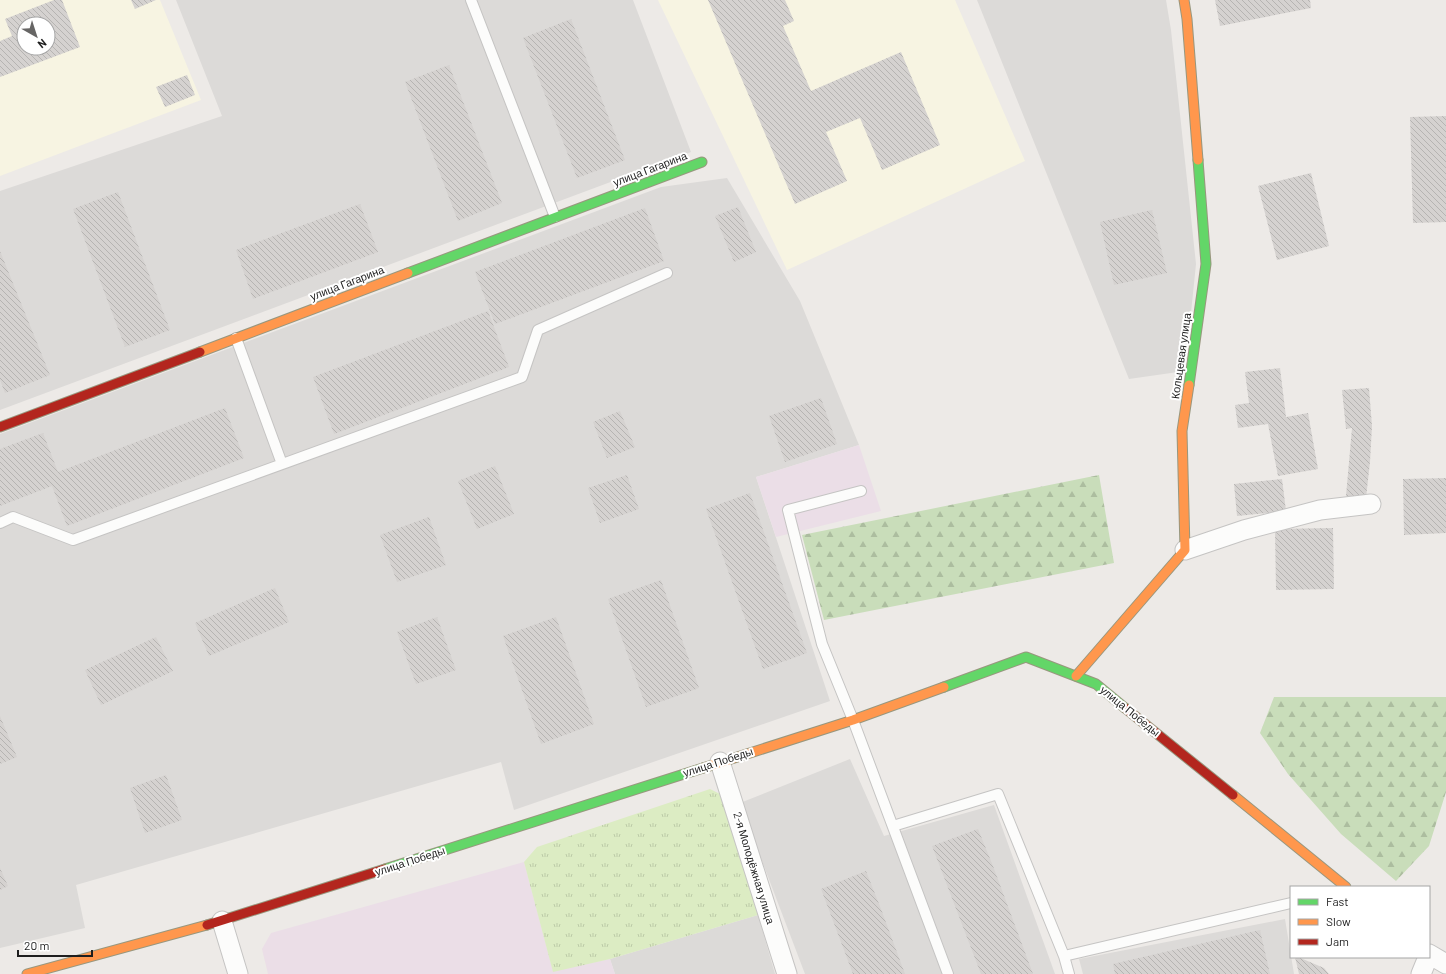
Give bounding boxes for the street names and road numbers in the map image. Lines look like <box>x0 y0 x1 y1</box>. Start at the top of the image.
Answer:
street label: улица Гагарина <box>611 148 689 189</box>
street label: улица Гагарина <box>308 262 386 303</box>
street label: Кольцевая улица <box>1168 311 1193 400</box>
street label: улица Победы <box>1098 683 1163 739</box>
street label: улица Победы <box>681 744 755 779</box>
street label: 2-я Молодёжная улица <box>731 810 778 926</box>
street label: улица Победы <box>373 843 447 878</box>

